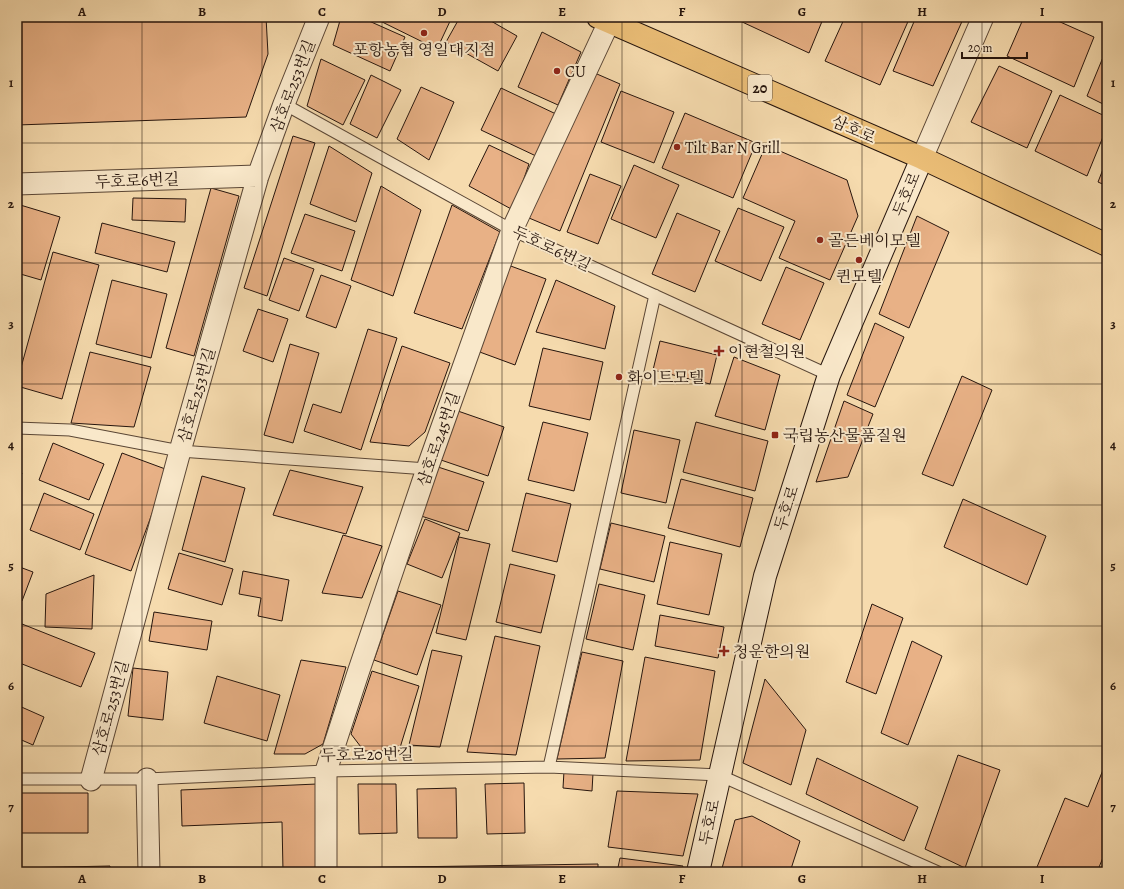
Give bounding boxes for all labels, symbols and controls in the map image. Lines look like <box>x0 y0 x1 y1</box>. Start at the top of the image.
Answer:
text: A <box>77 3 87 20</box>
text: B <box>198 3 206 20</box>
text: C <box>318 3 326 20</box>
text: D <box>437 3 447 20</box>
text: E <box>558 3 566 20</box>
text: F <box>679 3 686 20</box>
text: G <box>798 3 806 20</box>
text: H <box>917 3 927 20</box>
text: I <box>1040 3 1045 20</box>
marker: 포항농협 영일대지점 <box>419 28 429 38</box>
scale bar <box>962 34 1027 60</box>
street label: 삼호로253번길 <box>265 36 321 136</box>
place label: 포항농협 영일대지점 <box>353 39 495 61</box>
text: 20 m <box>968 40 992 56</box>
place label: CU <box>565 61 586 83</box>
marker: CU <box>552 66 562 76</box>
text: 1 <box>9 74 14 91</box>
text: 1 <box>1111 74 1116 91</box>
road number: 20 <box>748 75 772 101</box>
street label: 삼호로 <box>828 110 880 150</box>
place label: Tilt Bar N Grill <box>685 137 780 159</box>
marker: Tilt Bar N Grill <box>672 142 682 152</box>
street label: 두호로 <box>888 168 926 220</box>
street label: 두호로6번길 <box>94 169 180 193</box>
text: 2 <box>8 195 15 212</box>
text: 2 <box>1110 195 1117 212</box>
street label: 두호로6번길 <box>509 221 595 277</box>
place label: 골든베이모텔 <box>828 230 921 252</box>
marker: 골든베이모텔 <box>815 235 825 245</box>
marker: 퀸모텔 <box>854 255 864 265</box>
place label: 퀸모텔 <box>836 266 882 288</box>
text: 3 <box>8 315 14 332</box>
text: 3 <box>1110 315 1116 332</box>
place label: 이현철의원 <box>728 341 805 363</box>
street label: 삼호로253번길 <box>173 345 221 446</box>
marker: 이현철의원 <box>713 345 725 357</box>
place label: 화이트모텔 <box>627 367 704 389</box>
marker: 화이트모텔 <box>614 372 624 382</box>
street label: 삼호로245번길 <box>412 389 465 490</box>
place label: 국립농산물품질원 <box>783 425 907 447</box>
marker: 국립농산물품질원 <box>770 430 780 440</box>
text: 4 <box>8 436 14 453</box>
text: 4 <box>1110 436 1116 453</box>
street label: 두호로 <box>769 482 805 534</box>
text: 5 <box>8 557 14 574</box>
text: 5 <box>1110 557 1116 574</box>
place label: 청운한의원 <box>733 641 810 663</box>
marker: 청운한의원 <box>718 645 730 657</box>
street label: 삼호로253번길 <box>88 658 134 759</box>
text: 6 <box>8 677 14 694</box>
text: 6 <box>1110 677 1116 694</box>
street label: 두호로20번길 <box>320 743 414 767</box>
street label: 두호로 <box>694 797 726 847</box>
text: 7 <box>8 798 14 815</box>
text: 7 <box>1110 798 1116 815</box>
text: A <box>77 870 87 887</box>
text: B <box>198 870 206 887</box>
text: C <box>318 870 326 887</box>
text: D <box>437 870 447 887</box>
text: E <box>558 870 566 887</box>
text: F <box>679 870 686 887</box>
text: G <box>798 870 806 887</box>
text: H <box>917 870 927 887</box>
text: I <box>1040 870 1045 887</box>

